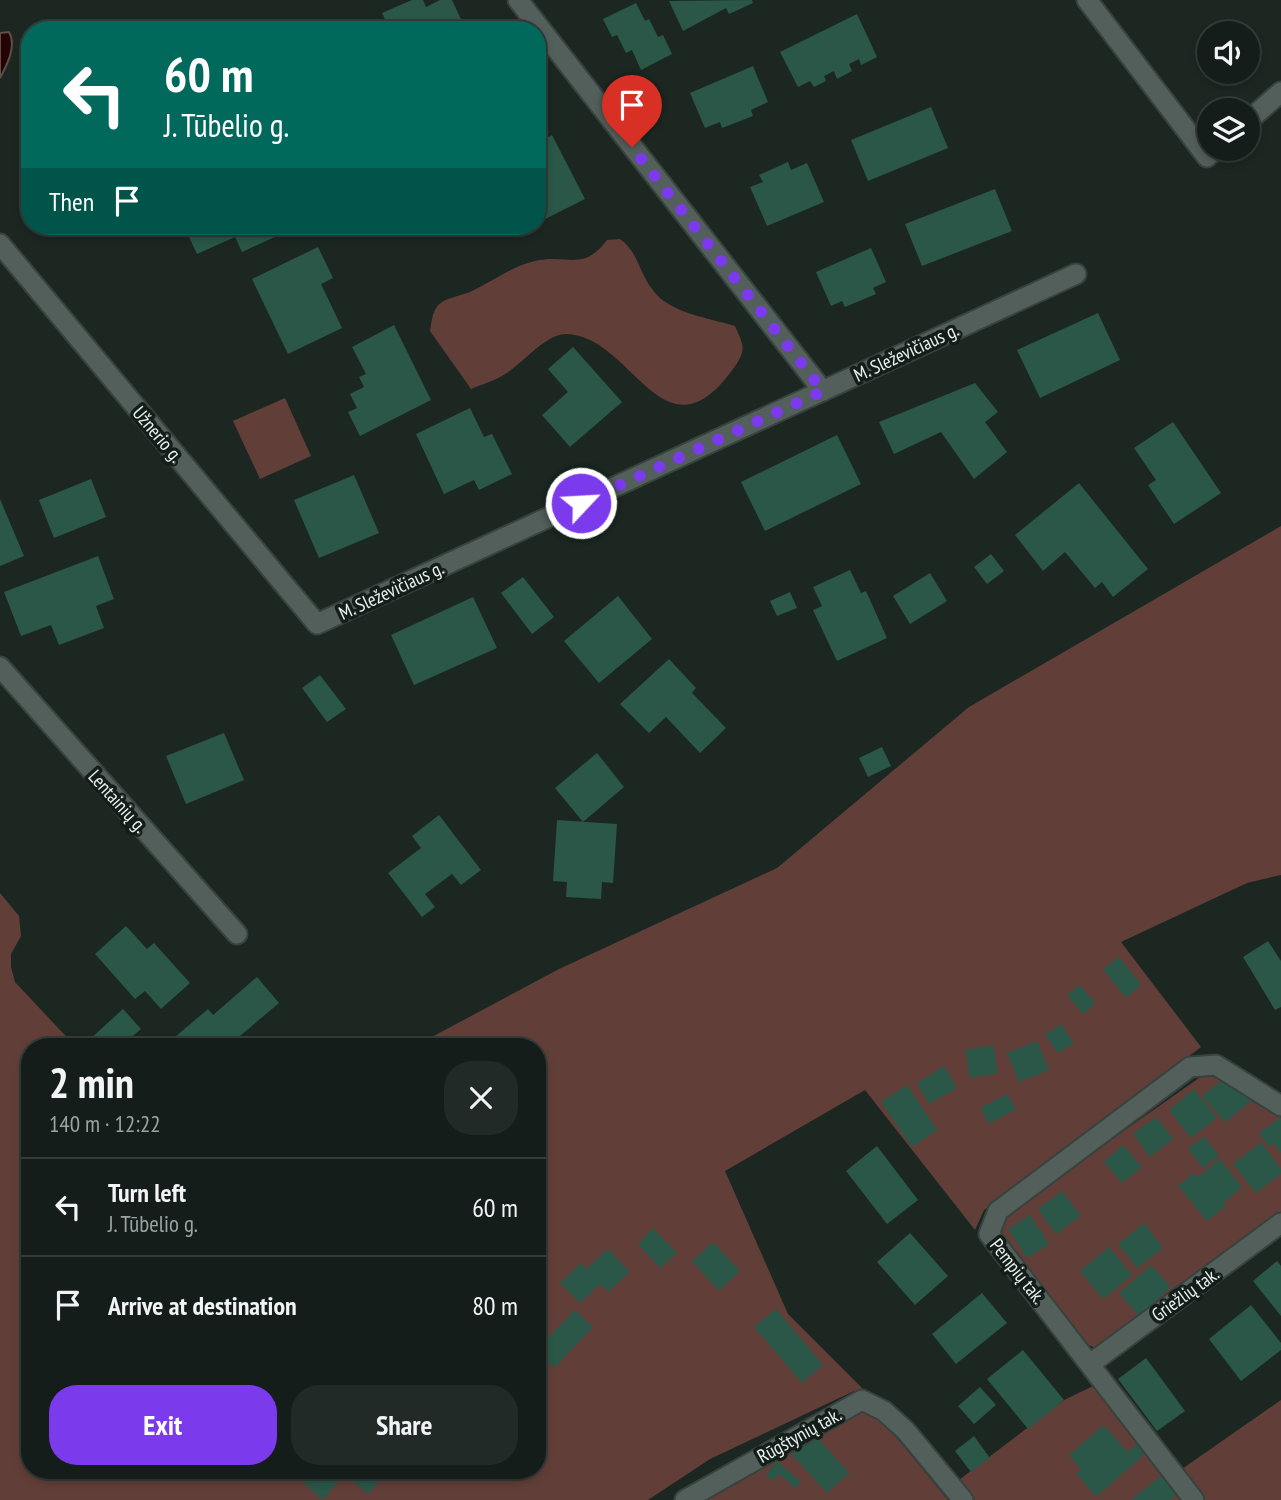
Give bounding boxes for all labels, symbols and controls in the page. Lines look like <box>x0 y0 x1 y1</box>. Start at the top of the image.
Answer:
map controls <box>1197 21 1260 161</box>
button: sound <box>1197 21 1260 84</box>
text: 60 m <box>164 42 253 106</box>
icon: left <box>49 49 140 140</box>
pin <box>602 75 662 147</box>
icon: arrive <box>613 86 651 124</box>
button: layers <box>1197 98 1260 161</box>
text: J. Tūbelio g. <box>164 104 289 146</box>
icon: arrive <box>108 182 146 220</box>
text: Then <box>49 185 94 218</box>
street label: M. Sleževičiaus g. <box>850 317 962 387</box>
street label: Užnerio g. <box>128 401 188 467</box>
position arrow <box>544 466 618 540</box>
street label: M. Sleževičiaus g. <box>335 555 447 625</box>
street label: Lentainių g. <box>83 765 153 837</box>
text: 2 min <box>49 1055 134 1110</box>
button: close <box>444 1061 518 1135</box>
text: 140 m · 12:22 <box>49 1109 161 1138</box>
text: Turn left <box>108 1176 186 1209</box>
icon: left <box>49 1188 87 1226</box>
text: 60 m <box>472 1191 518 1224</box>
text: J. Tūbelio g. <box>108 1209 198 1238</box>
street label: Pempių tak. <box>985 1233 1051 1309</box>
street label: Griežlių tak. <box>1147 1261 1223 1327</box>
icon: arrive <box>49 1286 87 1324</box>
text: Arrive at destination <box>108 1289 297 1322</box>
text: 80 m <box>472 1289 518 1322</box>
button: Exit <box>49 1385 277 1465</box>
button: Share <box>291 1385 518 1465</box>
street label: Rūgštynių tak. <box>753 1402 845 1468</box>

